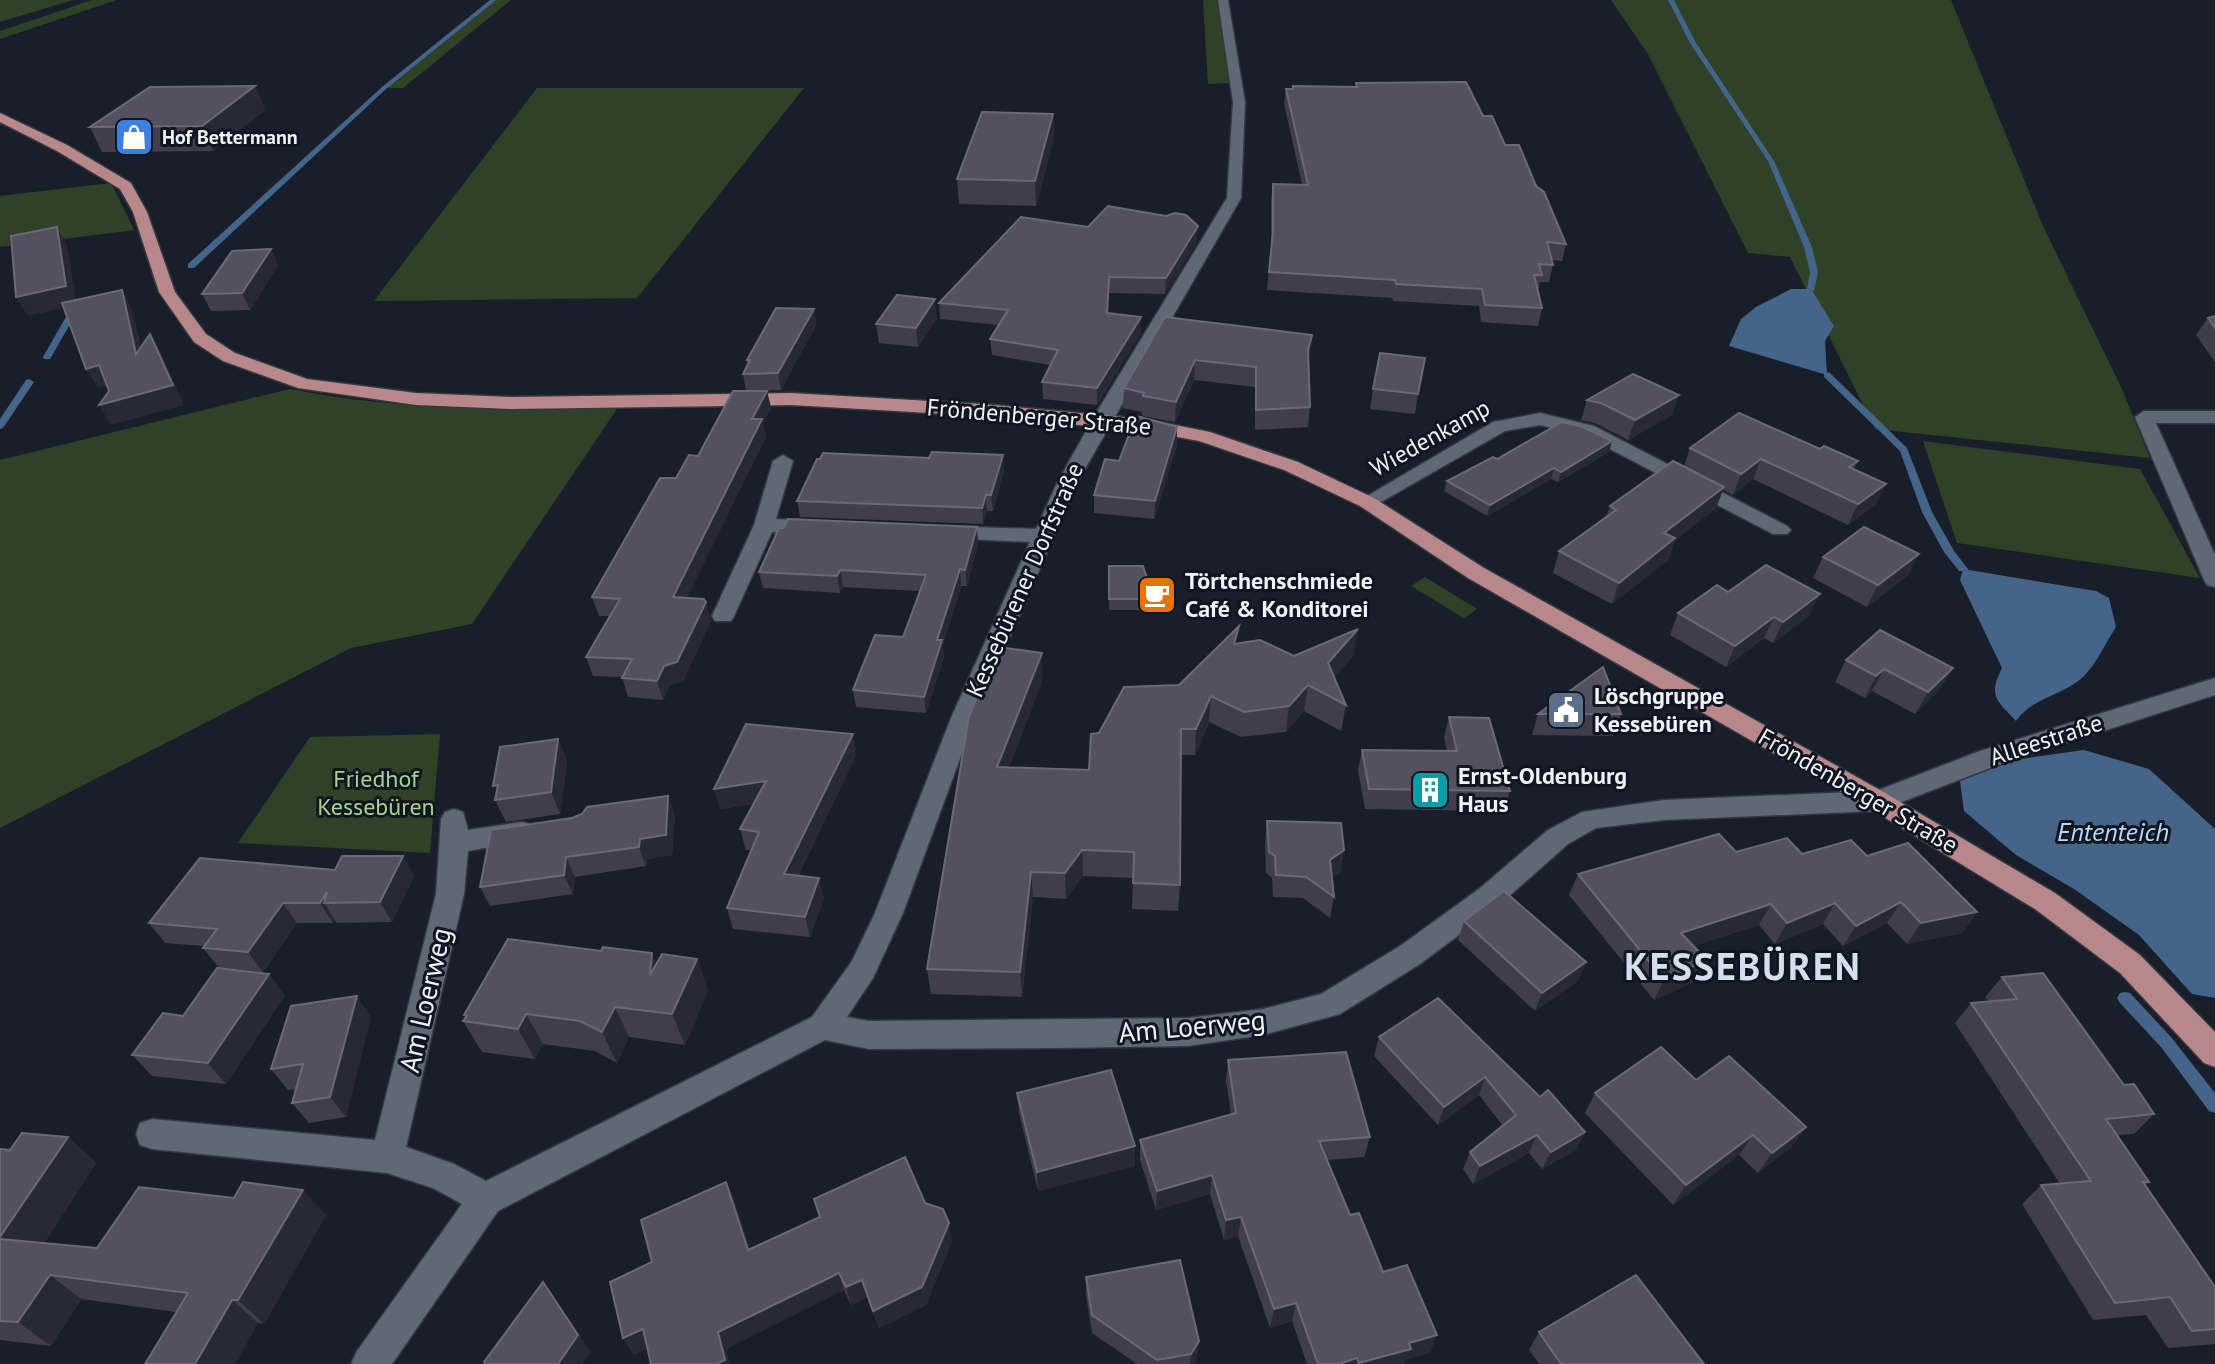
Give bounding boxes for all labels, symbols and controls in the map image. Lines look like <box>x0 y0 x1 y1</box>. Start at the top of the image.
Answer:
shop icon: Hof Bettermann <box>113 116 155 158</box>
place label: Hof Bettermann <box>162 124 298 150</box>
street label: Fröndenberger Straße <box>926 391 1153 442</box>
street label: Wiedenkamp <box>1364 392 1495 483</box>
street label: Kessebürener Dorfstraße <box>959 458 1090 702</box>
place label: Törtchenschmiede Café & Konditorei <box>1185 565 1373 624</box>
cafe icon: Törtchenschmiede Café & Konditorei <box>1136 574 1178 616</box>
place label: Löschgruppe Kessebüren <box>1594 680 1724 739</box>
public building icon: Löschgruppe Kessebüren <box>1545 689 1587 731</box>
street label: Alleestraße <box>1985 707 2106 772</box>
street label: Fröndenberger Straße <box>1753 721 1963 860</box>
place label: Ernst-Oldenburg Haus <box>1458 760 1627 819</box>
park label: Friedhof Kessebüren <box>317 763 435 822</box>
building icon: Ernst-Oldenburg Haus <box>1409 769 1451 811</box>
water label: Ententeich <box>2057 815 2169 848</box>
street label: Am Loerweg <box>390 924 459 1076</box>
district label: KESSEBÜREN <box>1624 941 1862 990</box>
street label: Am Loerweg <box>1117 1001 1267 1050</box>

